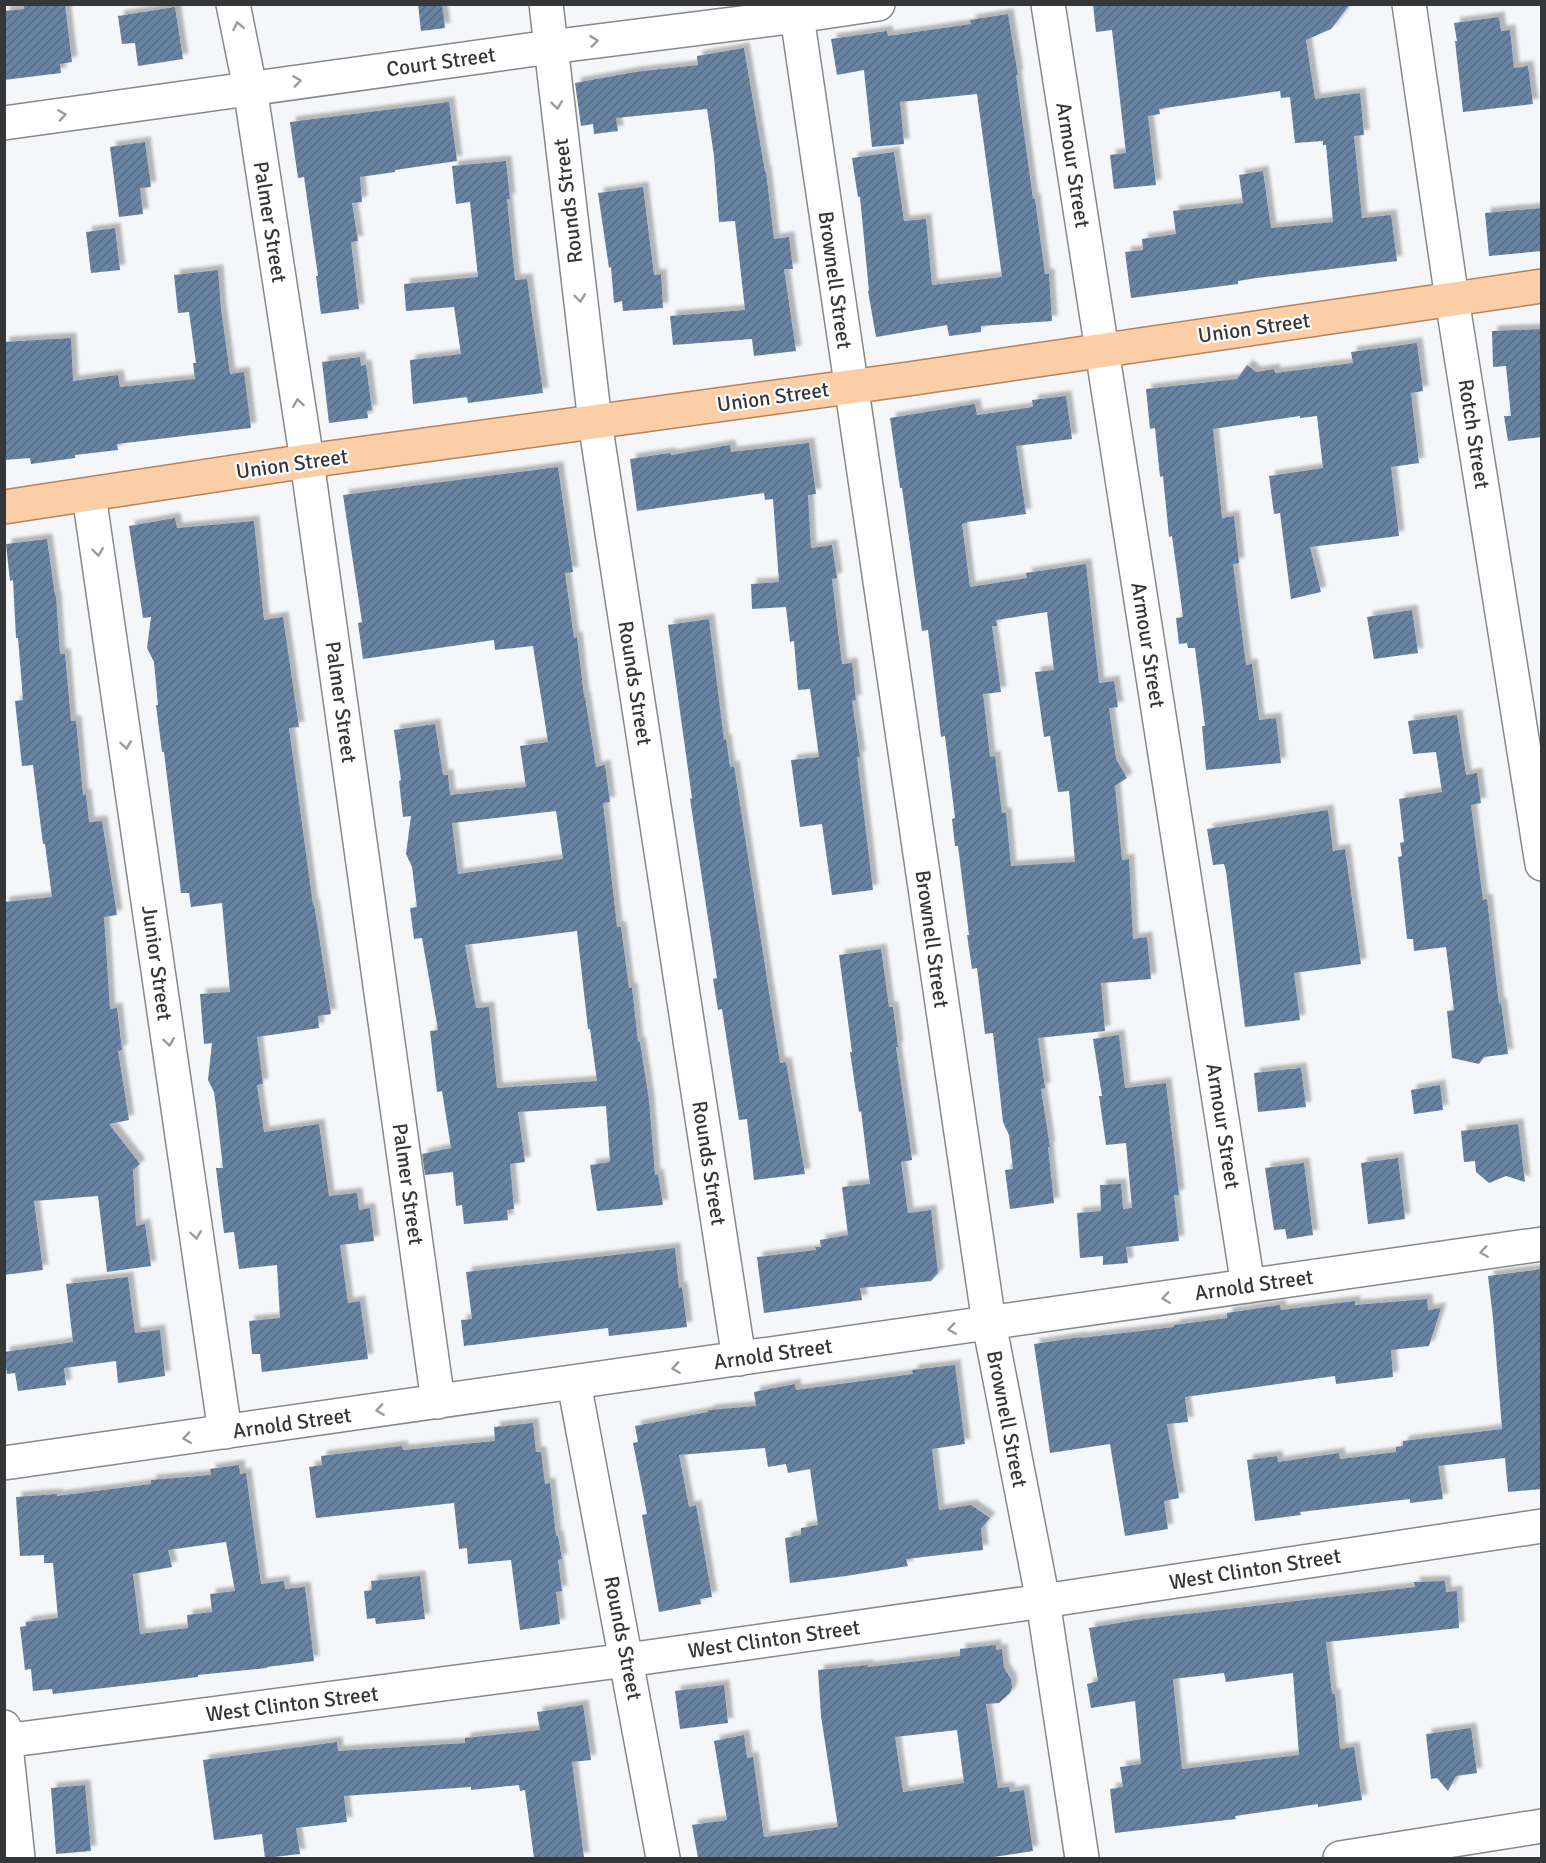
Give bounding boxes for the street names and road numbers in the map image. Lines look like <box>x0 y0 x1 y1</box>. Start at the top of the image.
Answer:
street label: Court Street <box>385 41 497 83</box>
street label: Armour Street <box>1050 100 1096 230</box>
street label: Rounds Street <box>547 137 589 265</box>
street label: Palmer Street <box>248 159 292 285</box>
street label: Brownell Street <box>812 209 858 351</box>
street label: Union Street <box>1196 307 1312 349</box>
street label: Union Street <box>715 376 831 418</box>
street label: Rotch Street <box>1452 377 1496 491</box>
street label: Union Street <box>234 443 350 485</box>
street label: Armour Street <box>1125 580 1171 710</box>
street label: Rounds Street <box>612 619 658 747</box>
street label: Palmer Street <box>320 639 362 765</box>
street label: Brownell Street <box>909 868 955 1010</box>
street label: Junior Street <box>136 904 178 1022</box>
street label: Armour Street <box>1200 1061 1246 1191</box>
street label: Rounds Street <box>686 1099 732 1227</box>
street label: Palmer Street <box>387 1121 429 1247</box>
street label: Arnold Street <box>1193 1264 1315 1306</box>
street label: Arnold Street <box>712 1333 834 1375</box>
street label: Brownell Street <box>981 1348 1033 1490</box>
street label: Arnold Street <box>231 1402 353 1444</box>
street label: West Clinton Street <box>1167 1543 1343 1595</box>
street label: Rounds Street <box>598 1574 648 1702</box>
street label: West Clinton Street <box>686 1614 862 1664</box>
street label: West Clinton Street <box>204 1681 380 1727</box>

